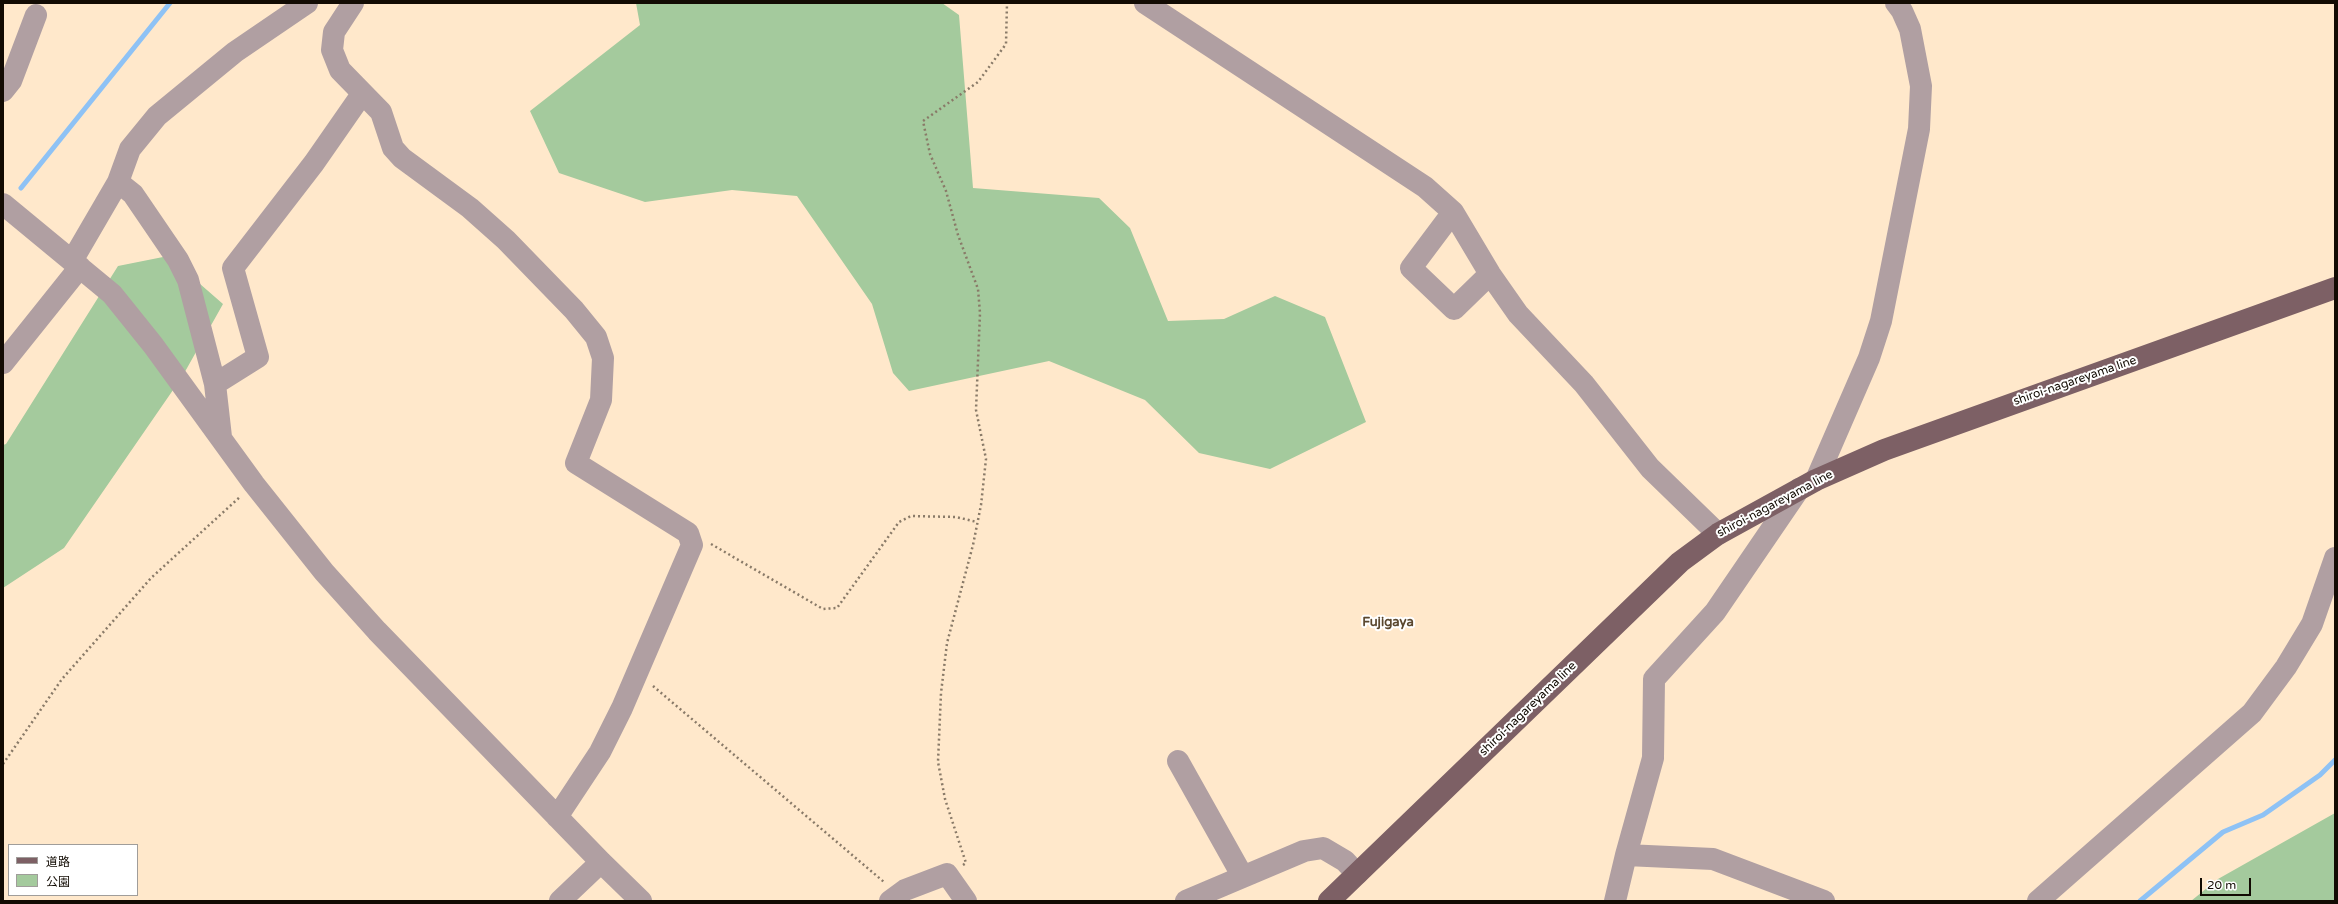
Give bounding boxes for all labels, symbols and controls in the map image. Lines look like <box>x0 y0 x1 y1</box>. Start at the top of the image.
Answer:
street label: shiroi-nagareyama line <box>2012 353 2138 409</box>
street label: shiroi-nagareyama line <box>1715 467 1835 541</box>
district label: Fujigaya <box>1362 615 1414 631</box>
street label: shiroi-nagareyama line <box>1477 659 1579 759</box>
legend <box>8 844 138 896</box>
text: 道路 <box>46 855 70 869</box>
scale bar <box>2202 870 2253 896</box>
text: 公園 <box>46 875 70 889</box>
text: 20 m <box>2207 878 2236 892</box>

